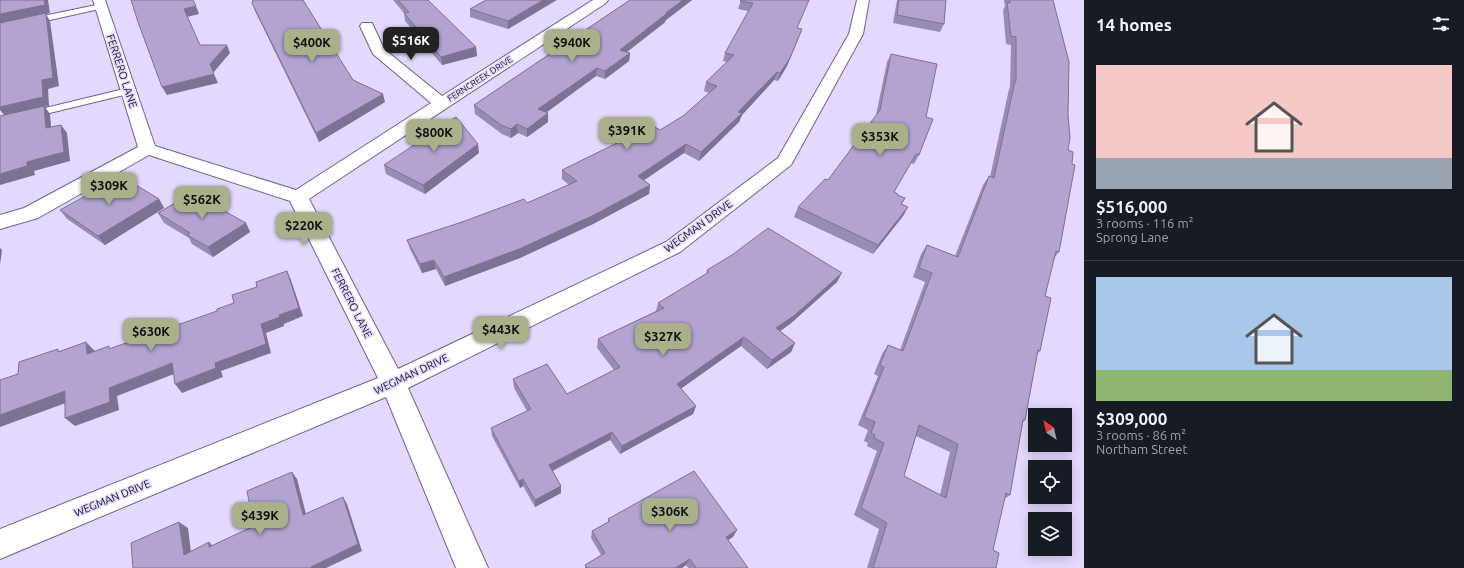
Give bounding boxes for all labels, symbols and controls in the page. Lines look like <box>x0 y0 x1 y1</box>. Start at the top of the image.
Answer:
icon: filters <box>1430 13 1452 35</box>
text: 14 homes <box>1096 15 1172 34</box>
pin: $516K <box>383 27 439 61</box>
pin: $400K <box>284 29 340 63</box>
pin: $940K <box>544 29 600 63</box>
street label: FERRERO LANE <box>104 33 140 109</box>
text: $516K <box>392 33 430 47</box>
text: $400K <box>293 35 331 49</box>
text: $940K <box>553 35 591 49</box>
street label: FERNCREEK DRIVE <box>446 54 514 104</box>
icon: home <box>1238 91 1310 163</box>
pin: $391K <box>599 117 655 151</box>
pin: $800K <box>406 119 462 153</box>
text: $391K <box>608 123 646 137</box>
pin: $353K <box>852 123 908 157</box>
text: $800K <box>415 125 453 139</box>
text: $353K <box>861 129 899 143</box>
pin: $309K <box>81 172 137 206</box>
text: $309K <box>90 178 128 192</box>
pin: $562K <box>174 186 230 220</box>
text: $562K <box>183 192 221 206</box>
street label: WEGMAN DRIVE <box>662 197 734 255</box>
text: $516,000 <box>1096 197 1167 216</box>
pin: $220K <box>276 212 332 246</box>
text: 3 rooms · 116 m² <box>1096 216 1193 230</box>
text: $220K <box>285 218 323 232</box>
text: Sprong Lane <box>1096 230 1169 244</box>
street label: FERRERO LANE <box>329 266 375 340</box>
icon: home <box>1238 303 1310 375</box>
pin: $443K <box>473 316 529 350</box>
pin: $630K <box>123 318 179 352</box>
text: $443K <box>482 322 520 336</box>
pin: $327K <box>635 323 691 357</box>
text: $630K <box>132 324 170 338</box>
text: $327K <box>644 329 682 343</box>
street label: WEGMAN DRIVE <box>372 351 450 397</box>
north arrow <box>1028 408 1072 452</box>
map controls <box>1028 408 1072 556</box>
text: $309,000 <box>1096 409 1167 428</box>
text: 3 rooms · 86 m² <box>1096 428 1186 442</box>
text: Northam Street <box>1096 442 1188 456</box>
button: locate <box>1028 460 1072 504</box>
street label: WEGMAN DRIVE <box>72 477 152 519</box>
pin: $306K <box>642 498 698 532</box>
pin: $439K <box>232 502 288 536</box>
text: $306K <box>651 504 689 518</box>
text: $439K <box>241 508 279 522</box>
button: layers <box>1028 512 1072 556</box>

